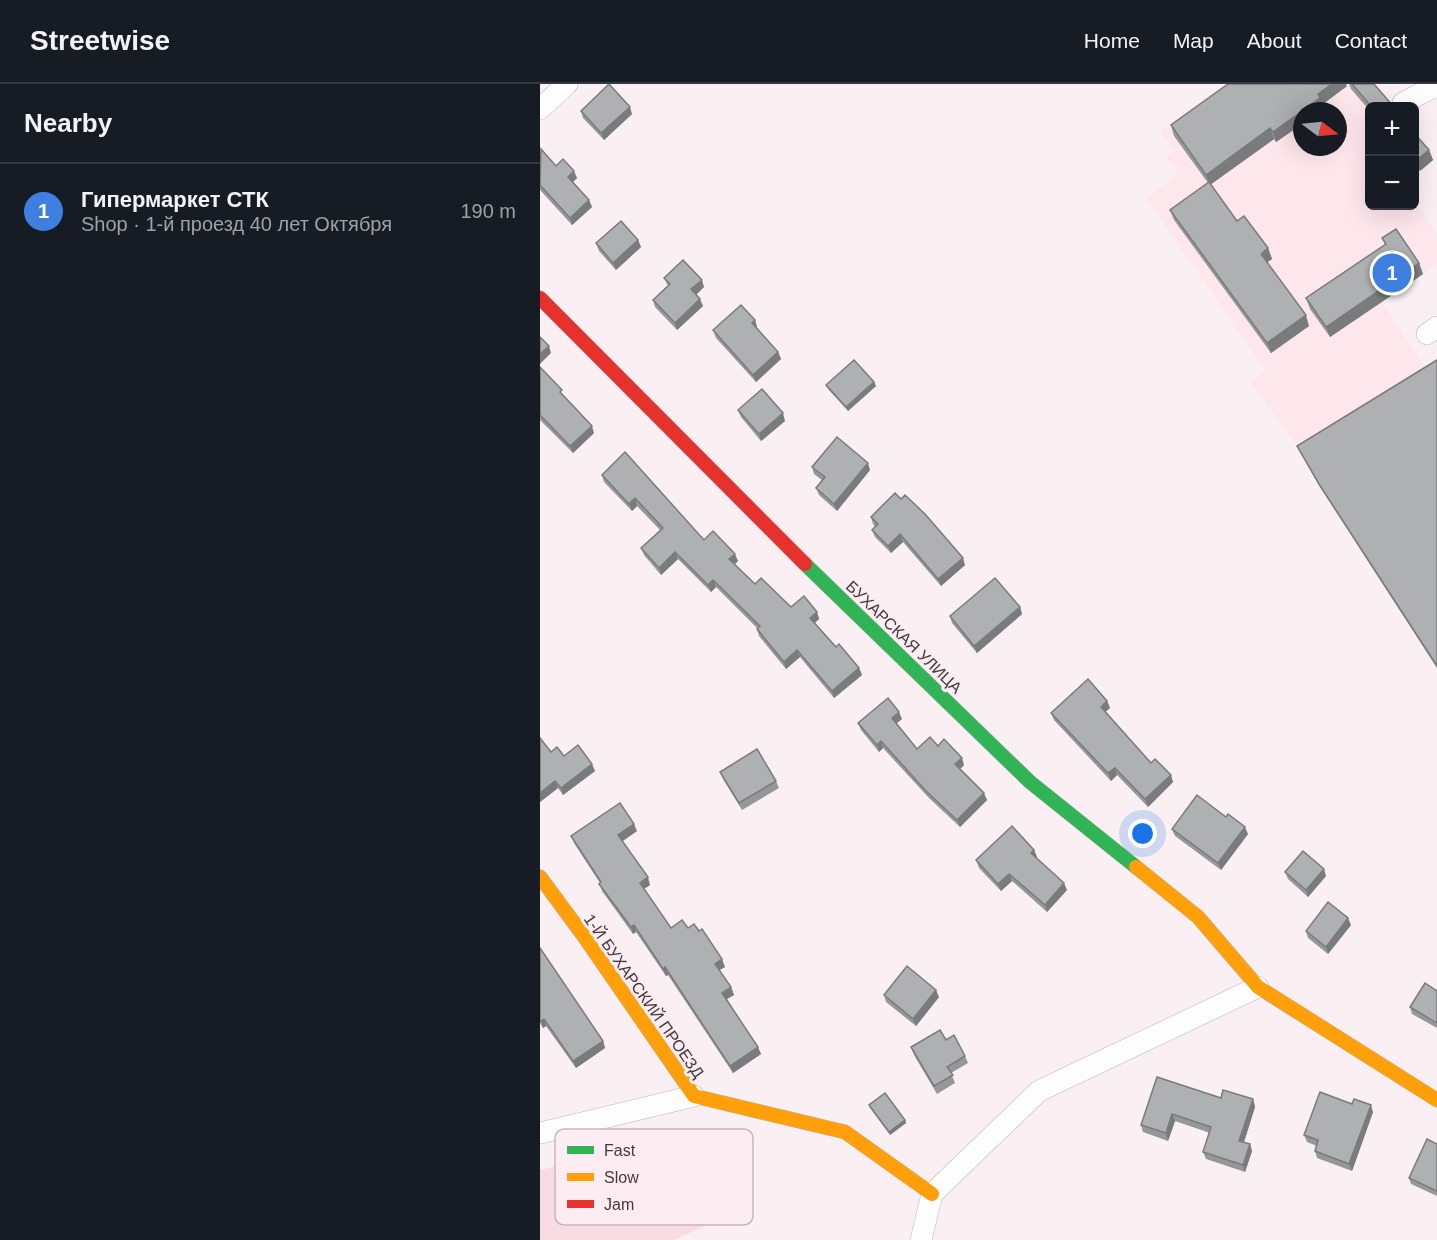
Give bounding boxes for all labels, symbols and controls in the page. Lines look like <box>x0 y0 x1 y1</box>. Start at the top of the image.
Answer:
text: Streetwise <box>30 25 170 56</box>
text: Home <box>1084 29 1140 52</box>
text: Map <box>1173 29 1214 52</box>
text: About <box>1247 29 1302 52</box>
text: Contact <box>1335 29 1407 52</box>
north arrow <box>1293 102 1347 156</box>
map controls <box>1365 102 1419 210</box>
button: + <box>1365 102 1419 156</box>
text: Nearby <box>24 108 112 138</box>
button: − <box>1365 156 1419 210</box>
text: Гипермаркет СТК <box>81 187 269 212</box>
text: 1 <box>38 200 49 222</box>
text: 190 m <box>460 200 516 222</box>
text: Shop · 1-й проезд 40 лет Октября <box>81 213 392 235</box>
pin: 1 <box>1372 250 1412 296</box>
street label: БУХАРСКАЯ УЛИЦА <box>843 577 965 697</box>
your location <box>1128 819 1157 848</box>
street label: 1-Й БУХАРСКИЙ ПРОЕЗД <box>581 910 708 1081</box>
legend <box>555 1129 753 1225</box>
text: Fast <box>604 1142 636 1159</box>
text: Slow <box>604 1169 639 1186</box>
text: Jam <box>604 1196 634 1213</box>

